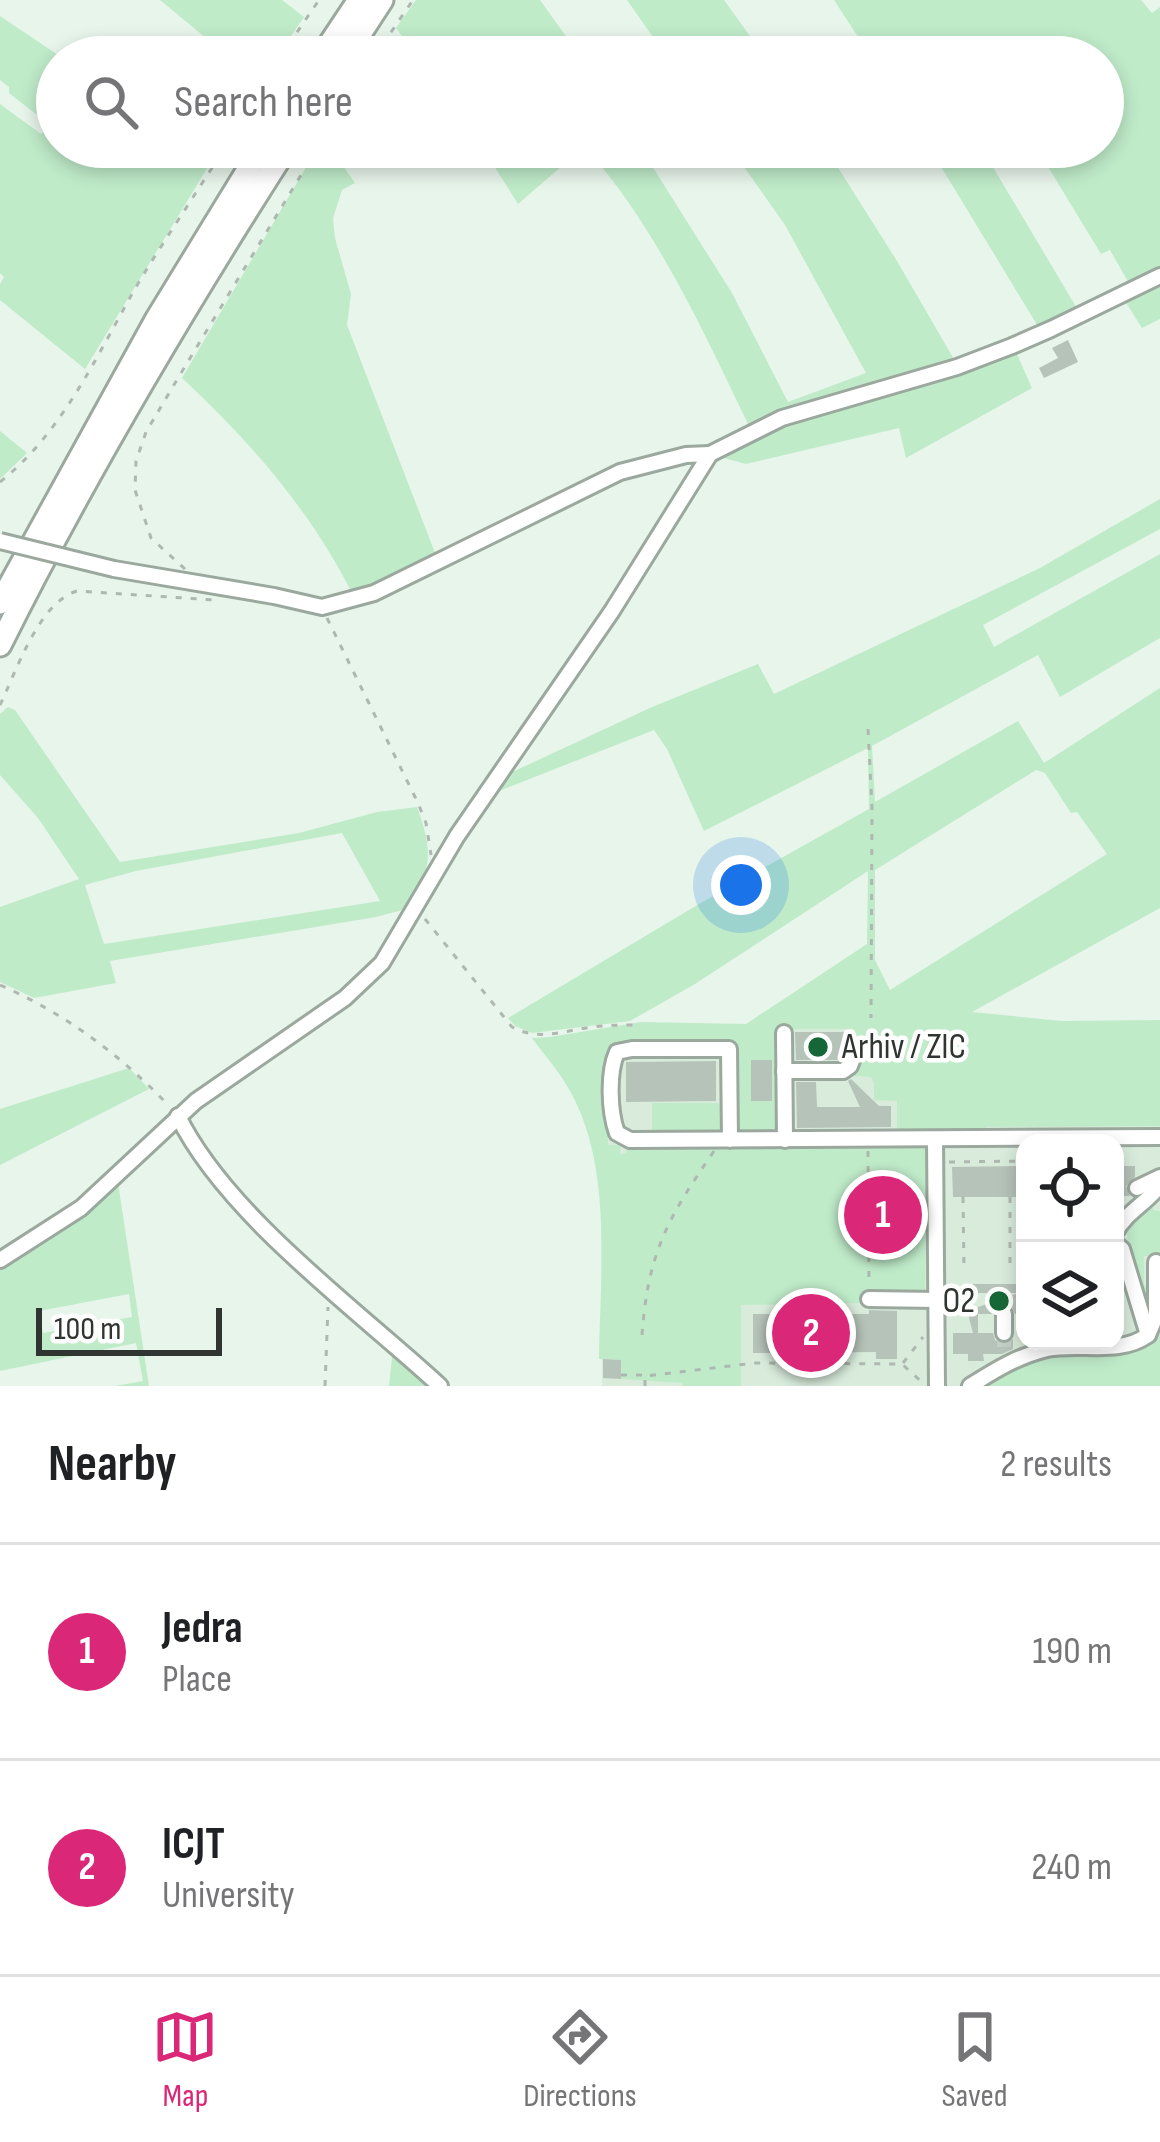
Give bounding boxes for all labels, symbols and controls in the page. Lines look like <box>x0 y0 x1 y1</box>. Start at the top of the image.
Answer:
search box <box>36 36 1124 168</box>
icon: search <box>78 69 144 135</box>
text: Search here <box>174 75 353 130</box>
your location <box>711 855 771 915</box>
place label: Arhiv / ZIC <box>841 1026 966 1069</box>
marker: Arhiv / ZIC <box>805 1034 831 1060</box>
map controls <box>1016 1134 1124 1350</box>
button: locate <box>1016 1134 1124 1242</box>
pin: 1 <box>844 1170 922 1260</box>
button: layers <box>1016 1242 1124 1350</box>
place label: O2 <box>942 1280 975 1323</box>
pin: 2 <box>772 1288 850 1378</box>
marker: O2 <box>986 1288 1012 1314</box>
scale bar <box>36 1302 222 1355</box>
text: 100 m <box>54 1309 121 1349</box>
text: Nearby <box>48 1434 177 1495</box>
text: 2 results <box>1000 1441 1112 1488</box>
text: Jedra <box>162 1601 243 1656</box>
text: 1 <box>79 1628 95 1675</box>
text: 190 m <box>1032 1628 1112 1675</box>
text: Place <box>162 1656 232 1703</box>
text: ICJT <box>162 1817 225 1872</box>
text: 2 <box>78 1844 96 1891</box>
text: 240 m <box>1031 1844 1112 1891</box>
text: University <box>162 1872 295 1919</box>
tab: Map <box>152 2004 218 2116</box>
tab: Directions <box>523 2004 637 2116</box>
tab: Saved <box>941 2004 1008 2116</box>

